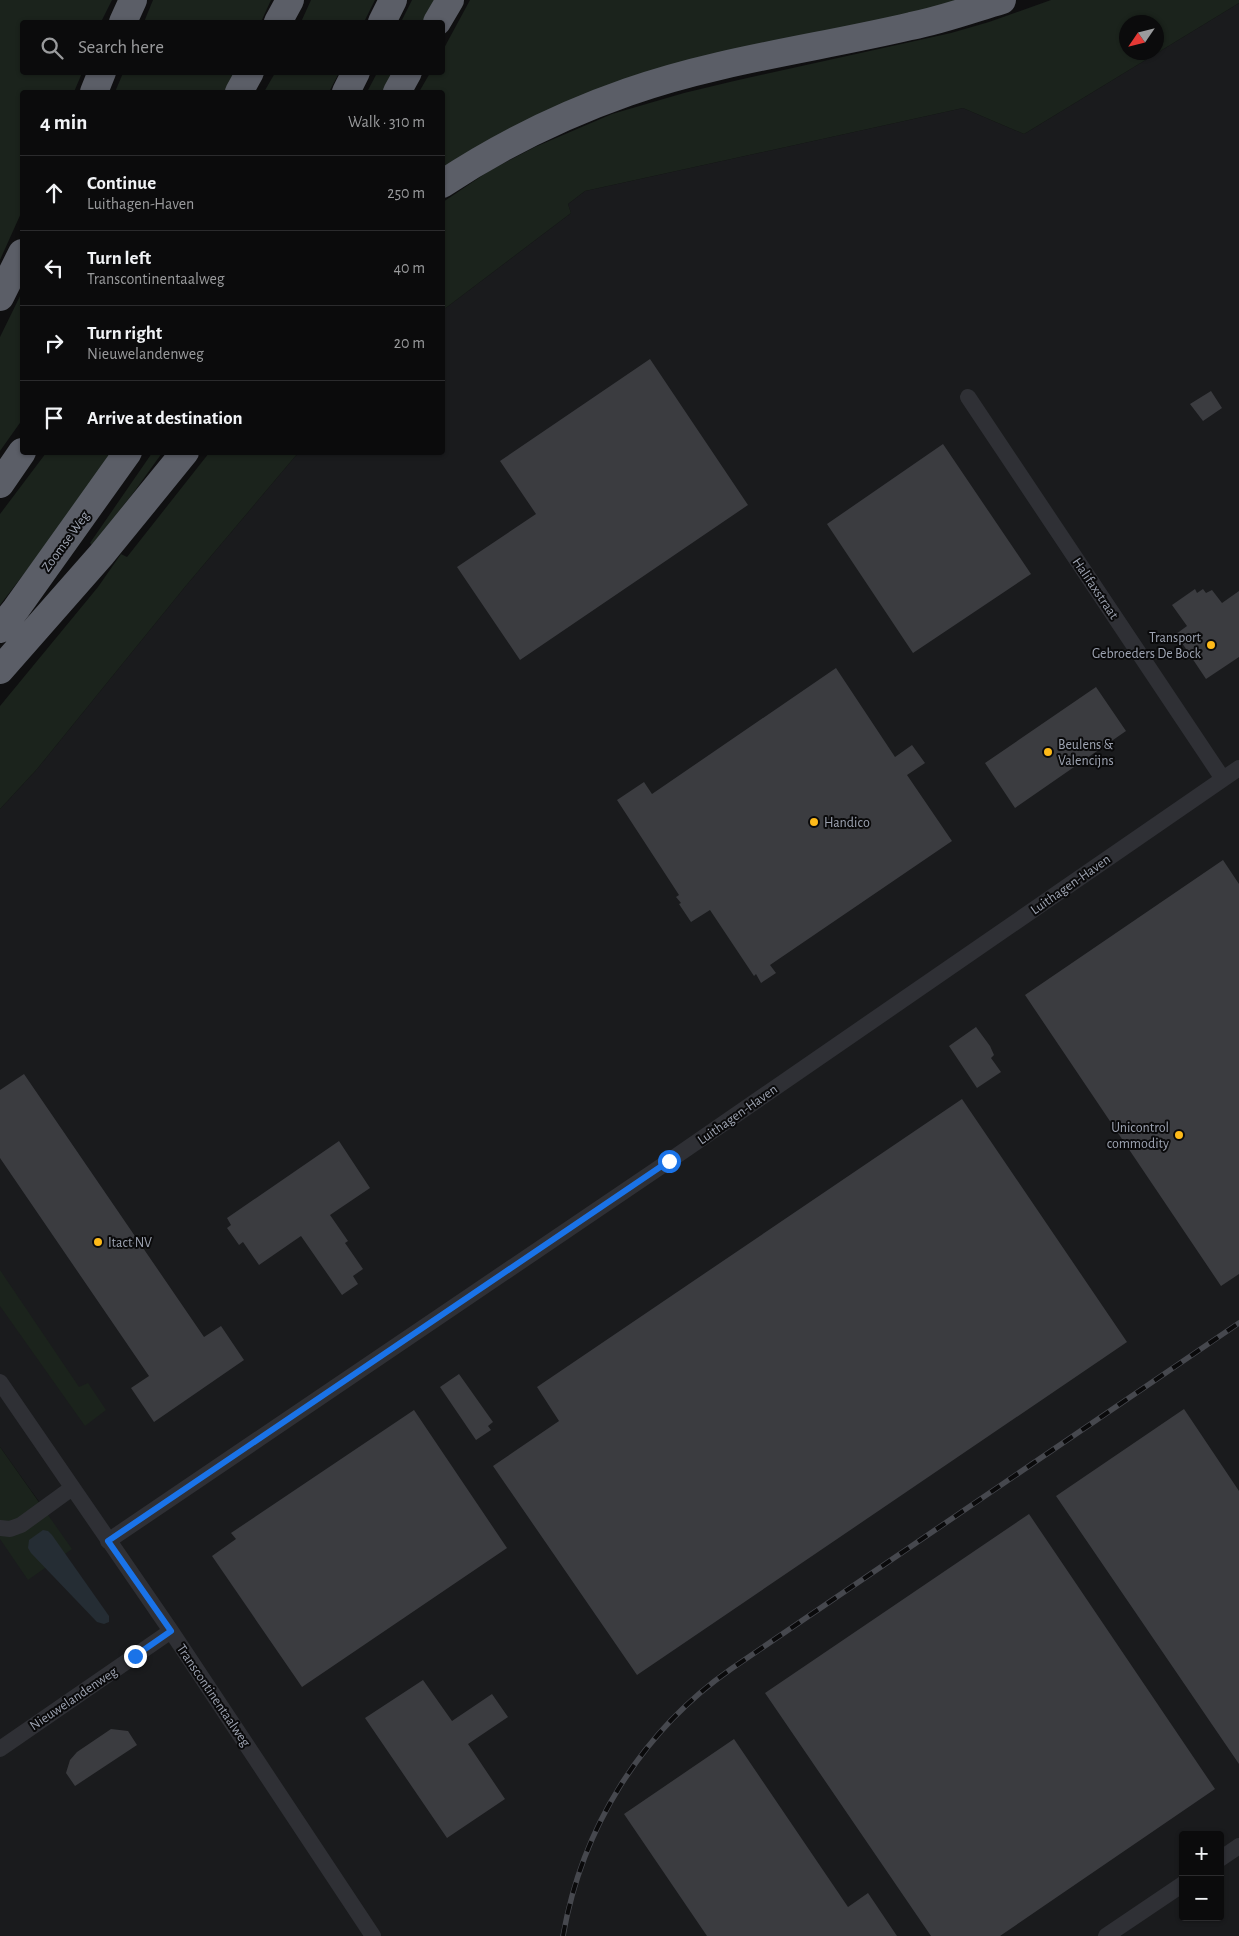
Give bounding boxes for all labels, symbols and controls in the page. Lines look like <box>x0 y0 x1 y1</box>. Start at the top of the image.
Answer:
north arrow <box>1119 15 1164 60</box>
search box <box>20 20 445 75</box>
icon: search <box>38 34 66 62</box>
text: Search here <box>78 38 164 57</box>
text: 4 min <box>40 112 87 133</box>
text: Walk · 310 m <box>348 114 425 130</box>
text: Continue <box>87 174 156 193</box>
icon: ahead <box>40 179 68 207</box>
text: 250 m <box>387 185 425 201</box>
text: Luithagen-Haven <box>87 196 194 212</box>
text: Turn left <box>87 249 151 268</box>
icon: left <box>40 254 68 282</box>
text: 40 m <box>393 260 425 276</box>
text: Transcontinentaalweg <box>87 271 225 287</box>
text: Turn right <box>87 324 162 343</box>
icon: right <box>40 329 68 357</box>
text: 20 m <box>394 335 425 351</box>
text: Nieuwelandenweg <box>87 346 204 362</box>
icon: arrive <box>40 404 68 432</box>
text: Arrive at destination <box>87 409 243 428</box>
street label: Zoomse Weg <box>39 509 92 574</box>
street label: Halifaxstraat <box>1070 555 1121 622</box>
place label: Transport Gebroeders De Bock <box>1092 631 1202 661</box>
marker: Transport Gebroeders De Bock <box>1205 639 1217 651</box>
place label: Beulens & Valencijns <box>1058 738 1114 768</box>
marker: Beulens & Valencijns <box>1042 746 1054 758</box>
marker: Handico <box>808 816 820 828</box>
place label: Handico <box>824 816 870 830</box>
street label: Luithagen-Haven <box>1028 852 1113 917</box>
street label: Luithagen-Haven <box>695 1082 780 1147</box>
place label: Unicontrol commodity <box>1107 1121 1169 1151</box>
marker: Unicontrol commodity <box>1173 1129 1185 1141</box>
route start <box>658 1150 681 1173</box>
marker: Itact NV <box>92 1236 104 1248</box>
place label: Itact NV <box>108 1236 152 1250</box>
street label: Transcontinentaalweg <box>174 1642 253 1750</box>
route end <box>124 1645 147 1668</box>
street label: Nieuwelandenweg <box>27 1664 120 1733</box>
map controls <box>1179 1831 1224 1921</box>
button: + <box>1179 1831 1224 1876</box>
button: − <box>1179 1876 1224 1921</box>

